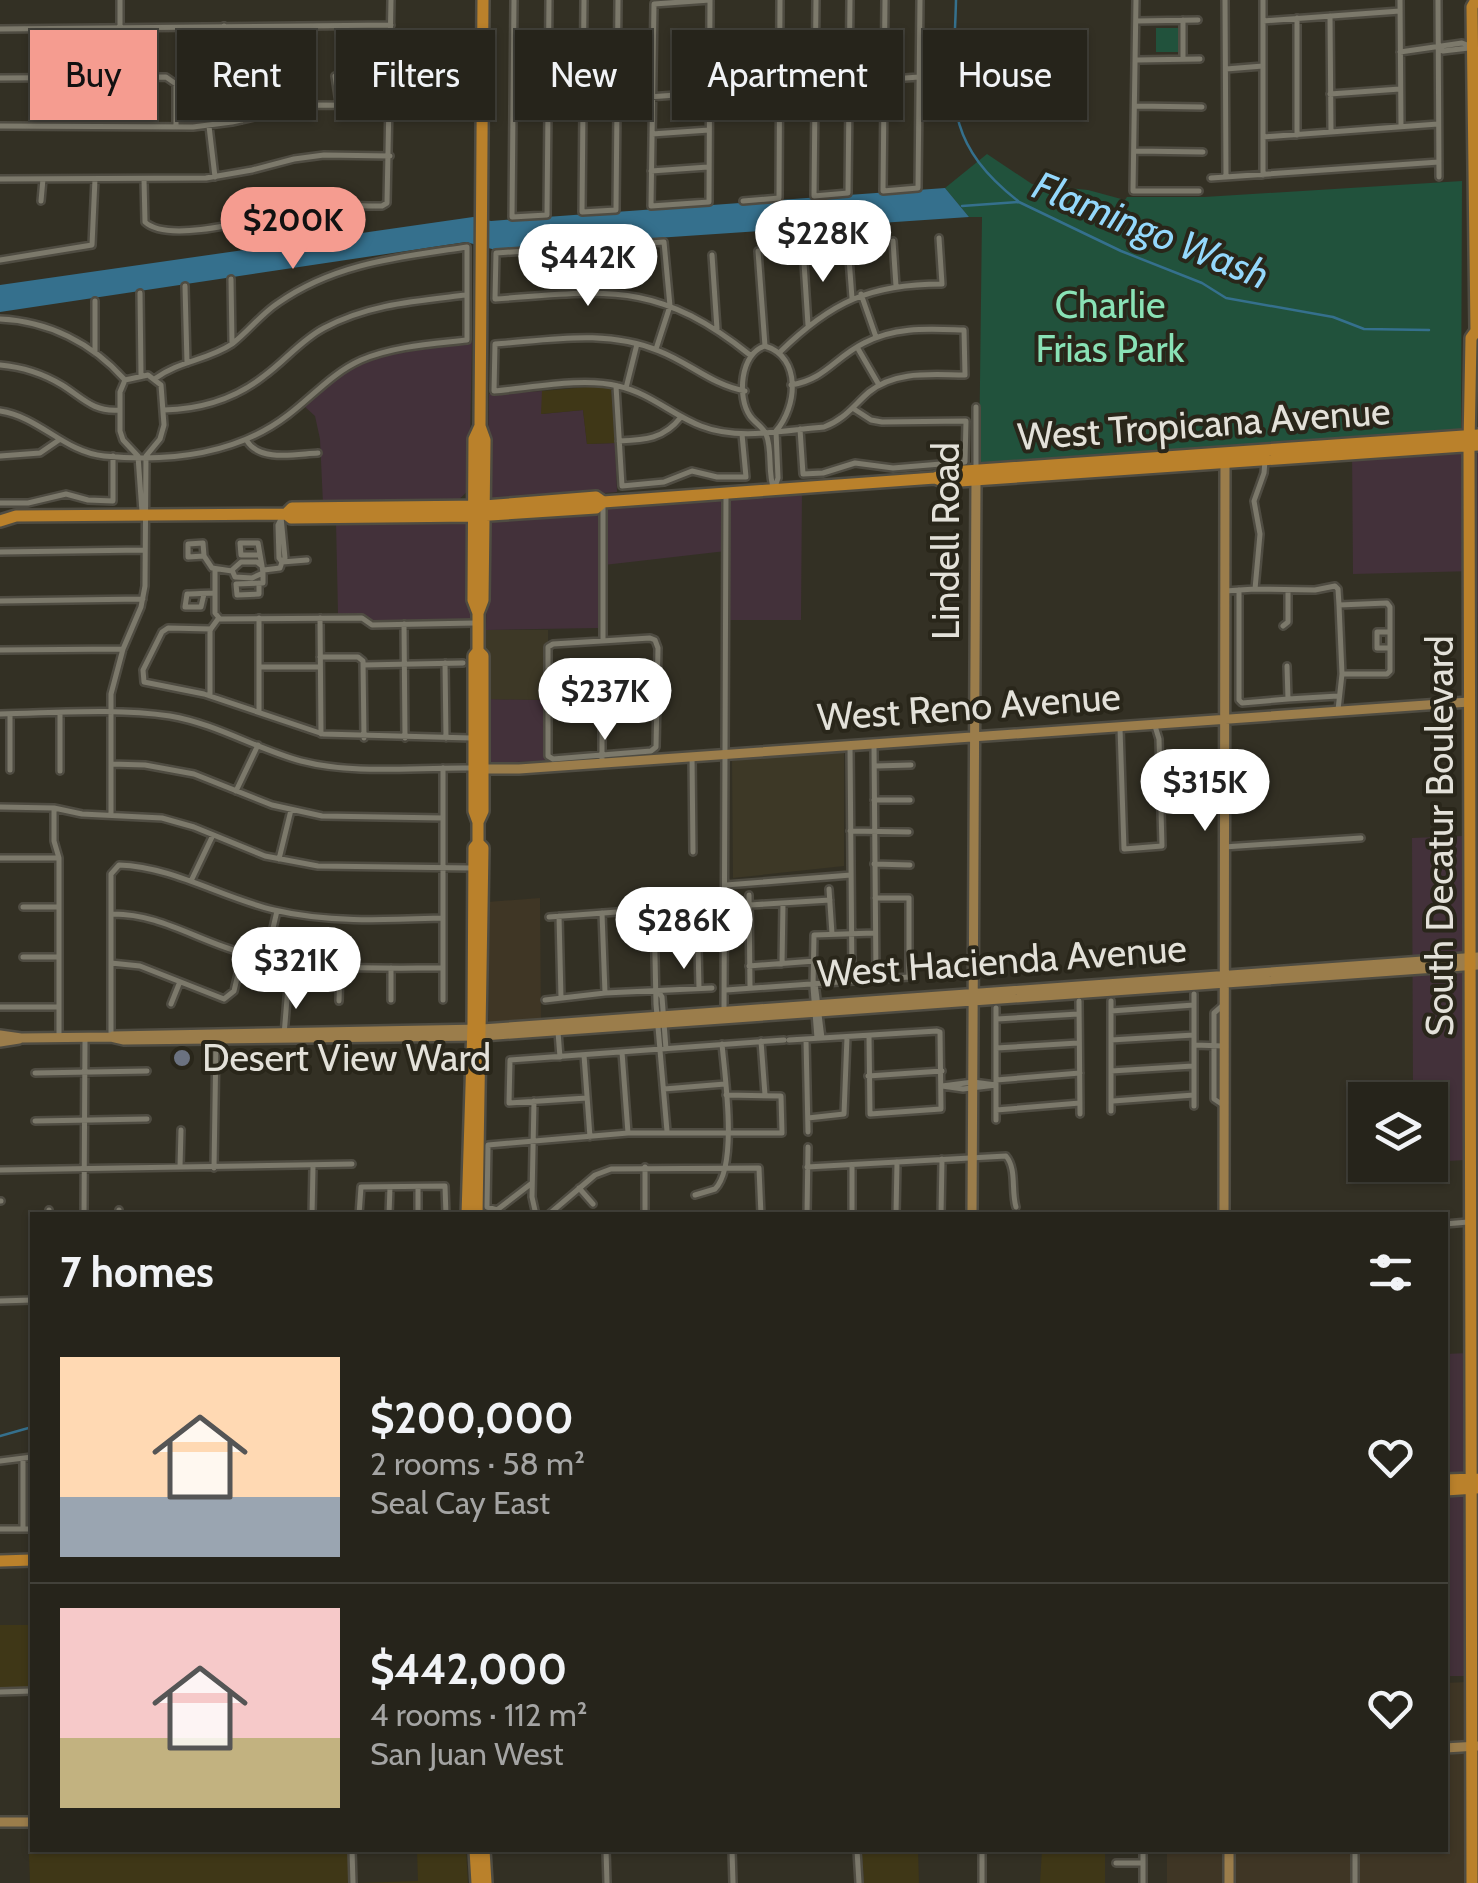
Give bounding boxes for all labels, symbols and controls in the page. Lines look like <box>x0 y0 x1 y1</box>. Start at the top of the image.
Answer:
chip: Buy <box>30 30 157 120</box>
chip: Rent <box>177 30 316 120</box>
chip: Filters <box>336 30 495 120</box>
chip: New <box>515 30 652 120</box>
chip: Apartment <box>672 30 903 120</box>
chip: House <box>923 30 1087 120</box>
water label: Flamingo Wash <box>1026 160 1276 299</box>
pin: $200K <box>223 187 363 272</box>
text: $200K <box>243 200 343 239</box>
pin: $228K <box>753 200 893 285</box>
text: $228K <box>777 213 869 252</box>
pin: $442K <box>518 224 658 309</box>
text: $442K <box>540 237 636 276</box>
park label: Charlie Frias Park <box>1035 281 1185 372</box>
street label: West Tropicana Avenue <box>1016 387 1392 460</box>
street label: Lindell Road <box>922 442 969 640</box>
street label: South Decatur Boulevard <box>1416 635 1463 1037</box>
pin: $237K <box>535 658 675 743</box>
text: $237K <box>560 671 650 710</box>
street label: West Reno Avenue <box>816 672 1122 741</box>
pin: $315K <box>1135 749 1275 834</box>
text: $315K <box>1163 762 1247 801</box>
pin: $286K <box>614 887 754 972</box>
text: $286K <box>638 900 730 939</box>
street label: West Hacienda Avenue <box>816 924 1188 997</box>
pin: $321K <box>226 927 366 1012</box>
text: $321K <box>254 940 338 979</box>
place label: Desert View Ward <box>202 1034 491 1081</box>
marker: Desert View Ward <box>171 1047 193 1069</box>
map controls <box>1348 1082 1448 1182</box>
button: layers <box>1348 1082 1448 1182</box>
icon: filters <box>1363 1245 1418 1300</box>
text: 7 homes <box>60 1246 214 1298</box>
text: $200,000 <box>370 1392 574 1444</box>
icon: home <box>140 1397 260 1517</box>
icon: heart <box>1363 1430 1418 1485</box>
text: 2 rooms · 58 m² <box>370 1444 585 1483</box>
text: Seal Cay East <box>370 1483 550 1522</box>
text: $442,000 <box>370 1643 567 1695</box>
icon: home <box>140 1648 260 1768</box>
icon: heart <box>1363 1681 1418 1736</box>
text: 4 rooms · 112 m² <box>370 1695 587 1734</box>
text: San Juan West <box>370 1734 564 1773</box>

